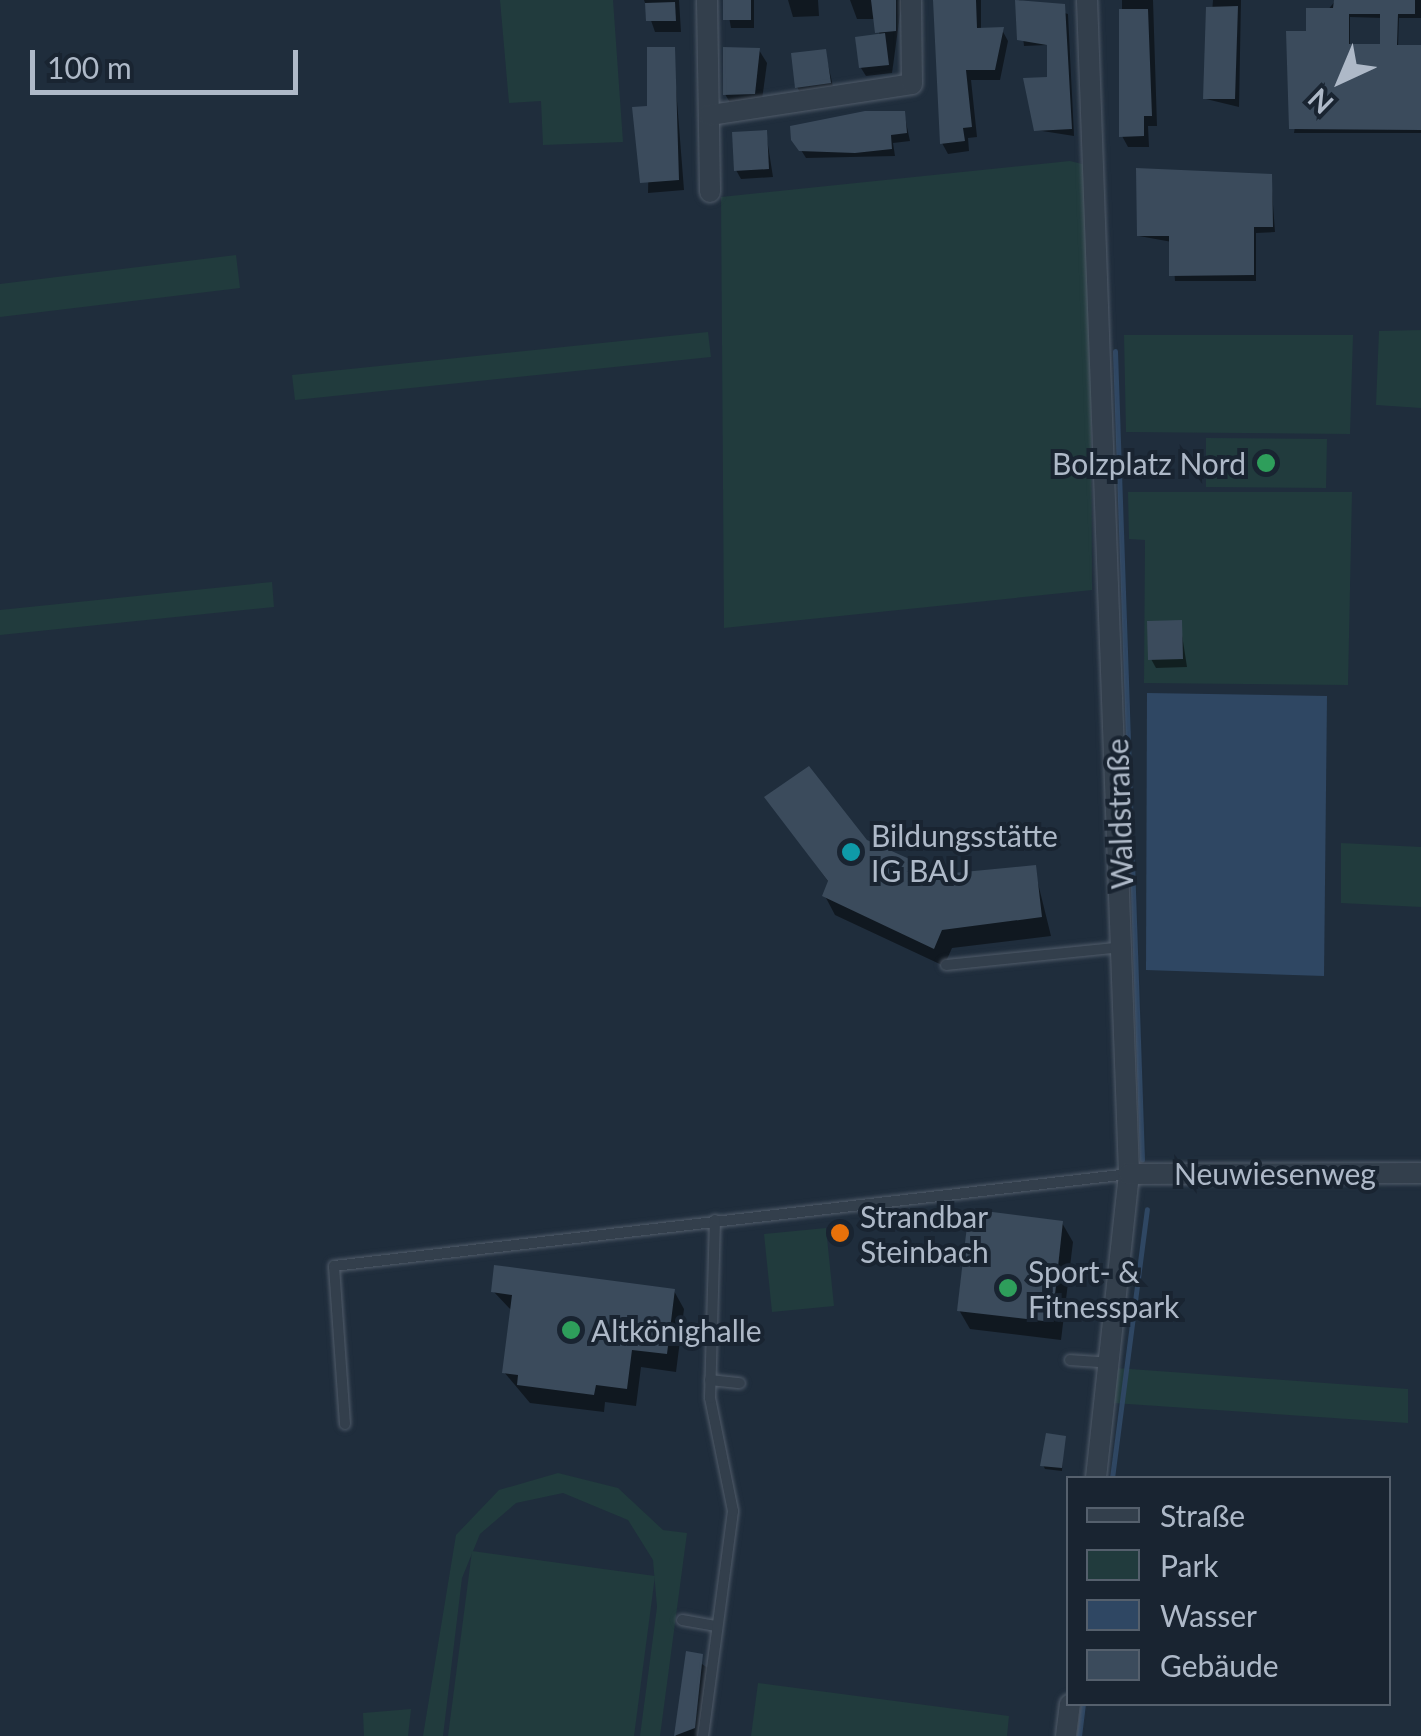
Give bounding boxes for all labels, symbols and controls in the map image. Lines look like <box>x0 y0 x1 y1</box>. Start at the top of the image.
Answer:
scale bar <box>35 30 302 92</box>
north arrow <box>1291 30 1391 130</box>
text: 100 m <box>47 49 132 85</box>
text: N <box>1301 82 1340 121</box>
place label: Bolzplatz Nord <box>1052 445 1246 481</box>
marker: Bolzplatz Nord <box>1255 452 1277 474</box>
street label: Waldstraße <box>1098 738 1140 890</box>
place label: Bildungsstätte IG BAU <box>871 817 1058 888</box>
marker: Bildungsstätte IG BAU <box>840 841 862 863</box>
street label: Neuwiesenweg <box>1174 1155 1376 1191</box>
place label: Strandbar Steinbach <box>860 1198 989 1268</box>
marker: Strandbar Steinbach <box>829 1222 851 1244</box>
place label: Sport- & Fitnesspark <box>1028 1253 1179 1324</box>
marker: Sport- & Fitnesspark <box>997 1277 1019 1299</box>
place label: Altkönighalle <box>591 1312 762 1348</box>
marker: Altkönighalle <box>560 1319 582 1341</box>
legend <box>1066 1476 1391 1706</box>
text: Straße <box>1160 1497 1245 1533</box>
text: Park <box>1160 1547 1219 1583</box>
text: Wasser <box>1160 1597 1257 1633</box>
text: Gebäude <box>1160 1647 1279 1683</box>

